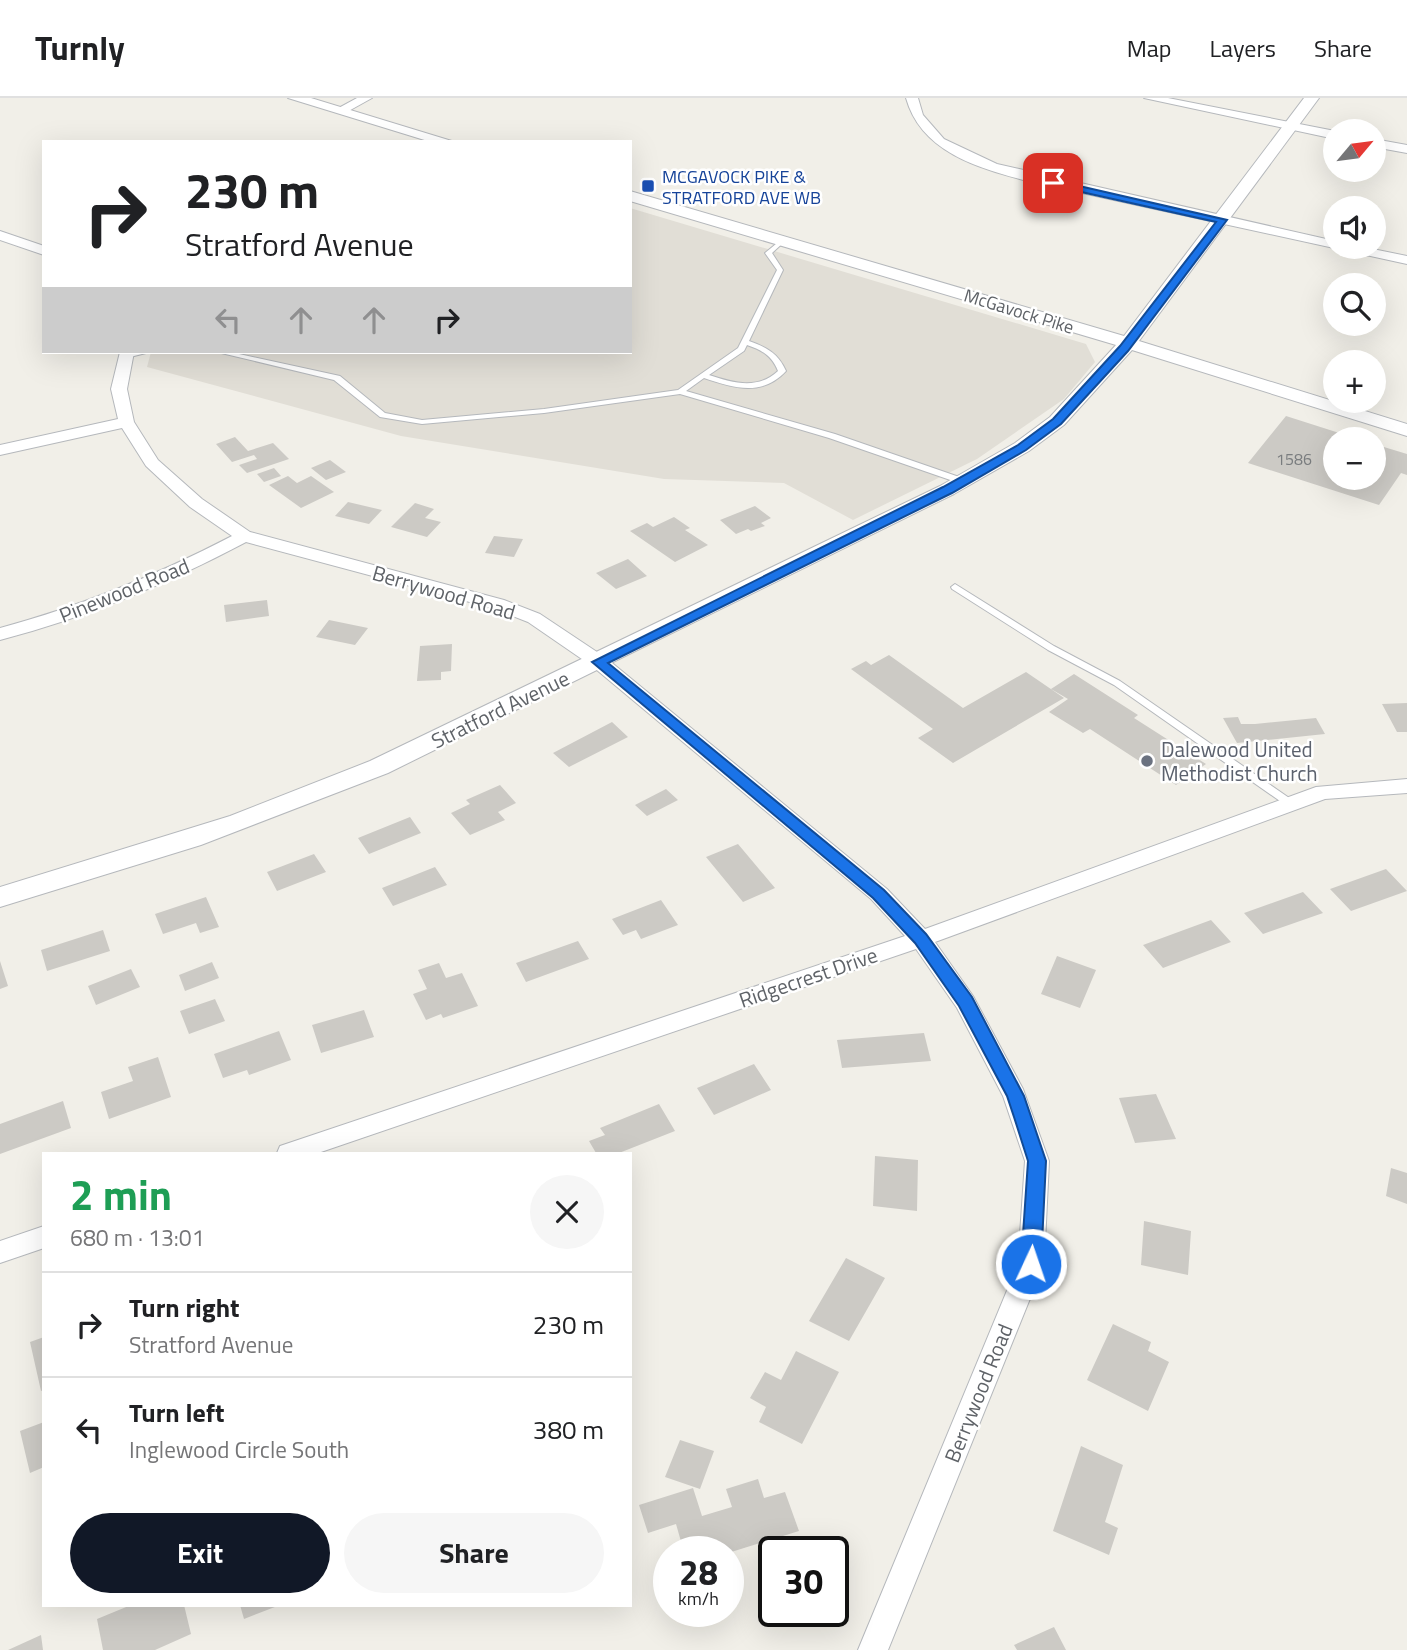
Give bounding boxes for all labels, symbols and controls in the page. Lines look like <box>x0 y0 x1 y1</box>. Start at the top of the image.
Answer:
text: Turnly <box>35 23 125 73</box>
text: Map <box>1127 30 1172 66</box>
text: Layers <box>1210 30 1276 66</box>
text: Share <box>1314 30 1372 66</box>
north arrow <box>1323 119 1386 182</box>
map controls <box>1323 119 1386 490</box>
text: 230 m <box>185 152 319 227</box>
pin <box>1023 153 1083 213</box>
place label: MCGAVOCK PIKE & STRATFORD AVE WB <box>662 163 821 211</box>
icon: arrive <box>1034 164 1072 202</box>
icon: right <box>70 168 161 259</box>
marker: MCGAVOCK PIKE & STRATFORD AVE WB <box>640 178 656 194</box>
button: sound <box>1323 196 1386 259</box>
text: Stratford Avenue <box>185 220 414 268</box>
button: search <box>1323 273 1386 336</box>
street label: McGavock Pike <box>961 282 1077 340</box>
icon: left <box>209 301 247 339</box>
icon: ahead <box>282 301 320 339</box>
icon: ahead <box>355 301 393 339</box>
icon: right <box>428 301 466 339</box>
button: + <box>1323 350 1386 413</box>
button: − <box>1323 427 1386 490</box>
house number: 1586 <box>1276 447 1312 471</box>
street label: Pinewood Road <box>54 549 194 631</box>
street label: Berrywood Road <box>369 556 519 628</box>
street label: Stratford Avenue <box>426 662 574 756</box>
place label: Dalewood United Methodist Church <box>1161 733 1318 789</box>
marker: Dalewood United Methodist Church <box>1139 753 1155 769</box>
street label: Ridgecrest Drive <box>734 938 882 1016</box>
text: 2 min <box>70 1162 172 1226</box>
button: close <box>530 1175 604 1249</box>
text: 680 m · 13:01 <box>70 1220 205 1255</box>
position arrow <box>994 1227 1068 1301</box>
text: Turn right <box>129 1288 240 1327</box>
text: 230 m <box>533 1305 604 1344</box>
icon: right <box>70 1306 108 1344</box>
street label: Berrywood Road <box>936 1319 1020 1467</box>
text: Stratford Avenue <box>129 1327 293 1362</box>
text: Turn left <box>129 1393 224 1432</box>
text: 380 m <box>533 1410 604 1449</box>
icon: left <box>70 1411 108 1449</box>
text: Inglewood Circle South <box>129 1432 349 1467</box>
button: Exit <box>70 1513 330 1593</box>
button: Share <box>344 1513 604 1593</box>
speed limit sign: 30 <box>758 1536 849 1627</box>
text: 28 <box>679 1545 718 1599</box>
text: km/h <box>678 1585 719 1612</box>

